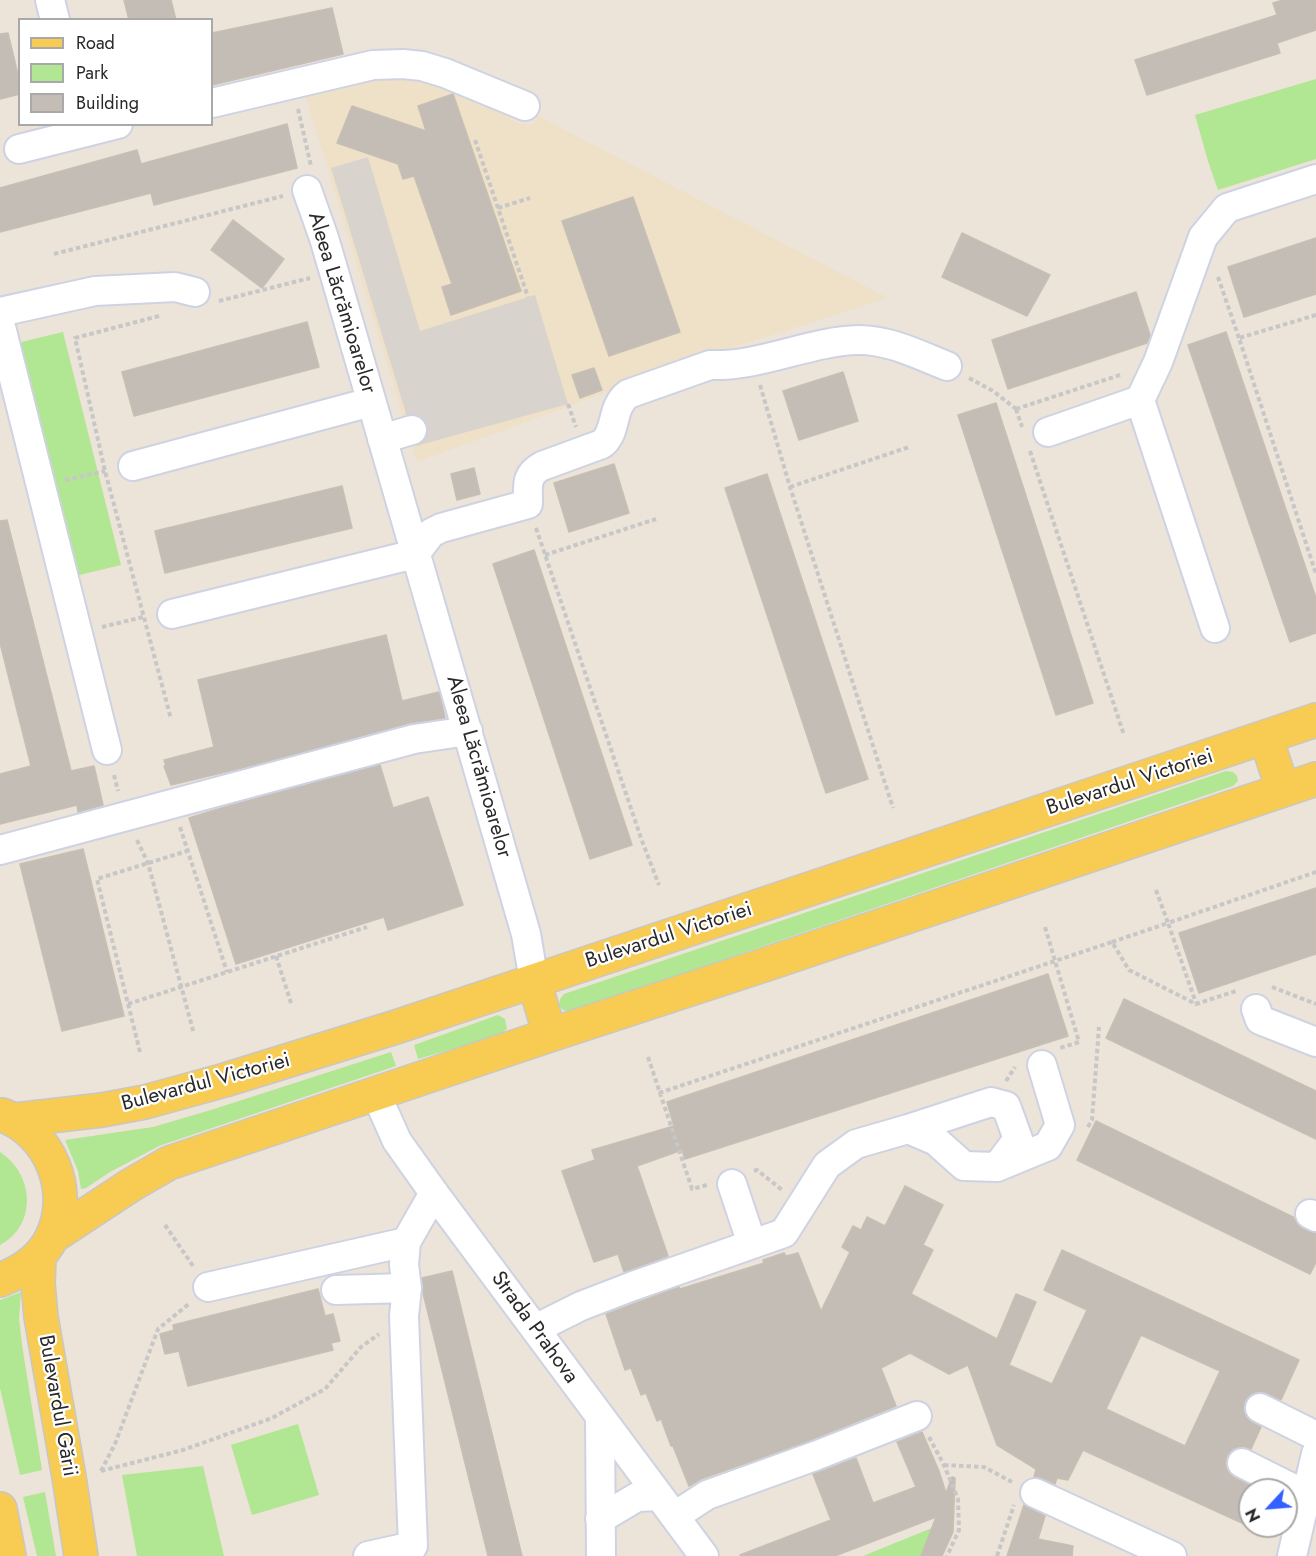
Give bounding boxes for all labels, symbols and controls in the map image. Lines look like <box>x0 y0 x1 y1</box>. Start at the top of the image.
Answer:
legend <box>18 18 213 126</box>
text: Road <box>76 30 115 56</box>
text: Park <box>76 60 108 86</box>
text: Building <box>76 90 139 116</box>
street label: Aleea Lăcrămioarelor <box>301 209 381 397</box>
street label: Aleea Lăcrămioarelor <box>440 673 516 861</box>
street label: Bulevardul Victoriei <box>1044 744 1216 822</box>
street label: Bulevardul Victoriei <box>583 897 755 975</box>
street label: Bulevardul Victoriei <box>119 1048 293 1118</box>
street label: Strada Prahova <box>485 1267 583 1389</box>
street label: Bulevardul Gării <box>32 1333 82 1479</box>
north arrow <box>1238 1478 1298 1538</box>
text: N <box>1240 1504 1266 1526</box>

